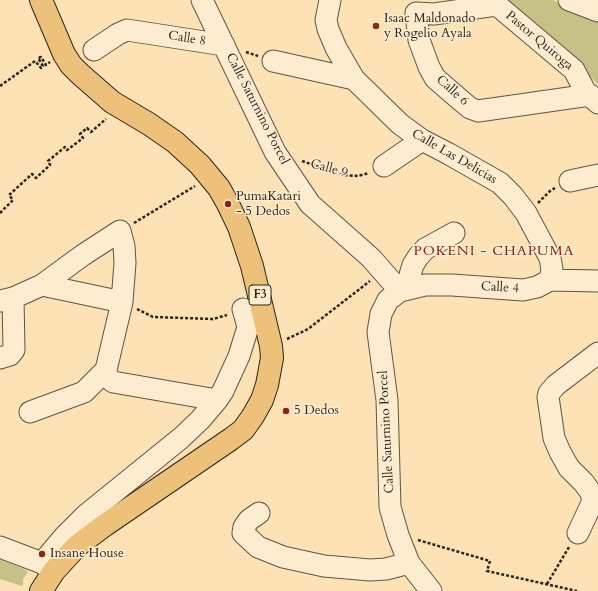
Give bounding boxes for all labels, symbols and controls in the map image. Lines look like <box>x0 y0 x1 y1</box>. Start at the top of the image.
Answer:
street label: Pastor Quiroga <box>502 8 576 74</box>
place label: Isaac Maldonado y Rogelio Ayala <box>384 11 476 42</box>
marker: Isaac Maldonado y Rogelio Ayala <box>371 21 381 31</box>
street label: Calle 8 <box>167 28 207 50</box>
street label: Calle Saturnino Porcel <box>222 51 292 167</box>
street label: Calle 6 <box>433 72 471 110</box>
street label: Calle Las Delicias <box>409 126 499 188</box>
street label: Calle 9 <box>309 157 349 181</box>
place label: PumaKatari - 5 Dedos <box>236 189 301 220</box>
marker: PumaKatari - 5 Dedos <box>223 199 233 209</box>
district label: POKENI - CHAPUMA <box>413 244 575 260</box>
street label: Calle 4 <box>481 279 519 297</box>
road number: F3 <box>249 285 271 305</box>
street label: Calle Saturnino Porcel <box>376 370 398 494</box>
place label: 5 Dedos <box>294 403 339 419</box>
marker: 5 Dedos <box>281 406 291 416</box>
place label: Insane House <box>50 546 124 562</box>
marker: Insane House <box>37 549 47 559</box>

